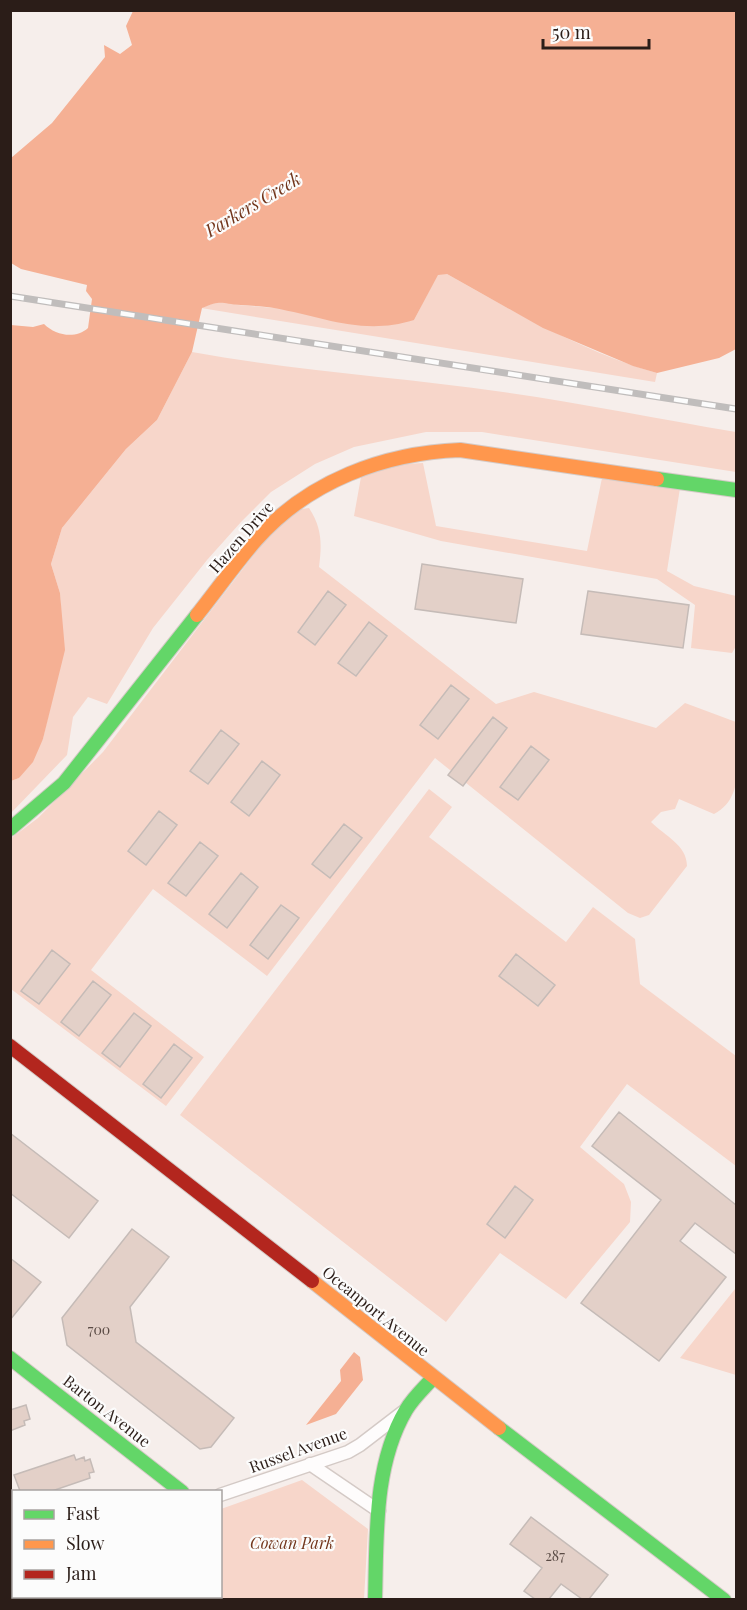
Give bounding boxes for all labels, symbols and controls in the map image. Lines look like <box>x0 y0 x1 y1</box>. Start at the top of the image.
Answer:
scale bar <box>543 12 650 50</box>
text: 50 m <box>552 20 591 44</box>
water label: Parkers Creek <box>199 166 305 243</box>
street label: Hazen Drive <box>204 496 278 577</box>
street label: Oceanport Avenue <box>318 1261 434 1360</box>
house number: 700 <box>88 1320 110 1339</box>
street label: Barton Avenue <box>59 1370 155 1451</box>
street label: Russel Avenue <box>246 1422 350 1477</box>
legend <box>12 1490 222 1598</box>
text: Fast <box>66 1501 100 1525</box>
text: Slow <box>66 1531 104 1555</box>
park label: Cowan Park <box>250 1532 334 1553</box>
house number: 287 <box>545 1546 565 1565</box>
text: Jam <box>65 1561 96 1585</box>

